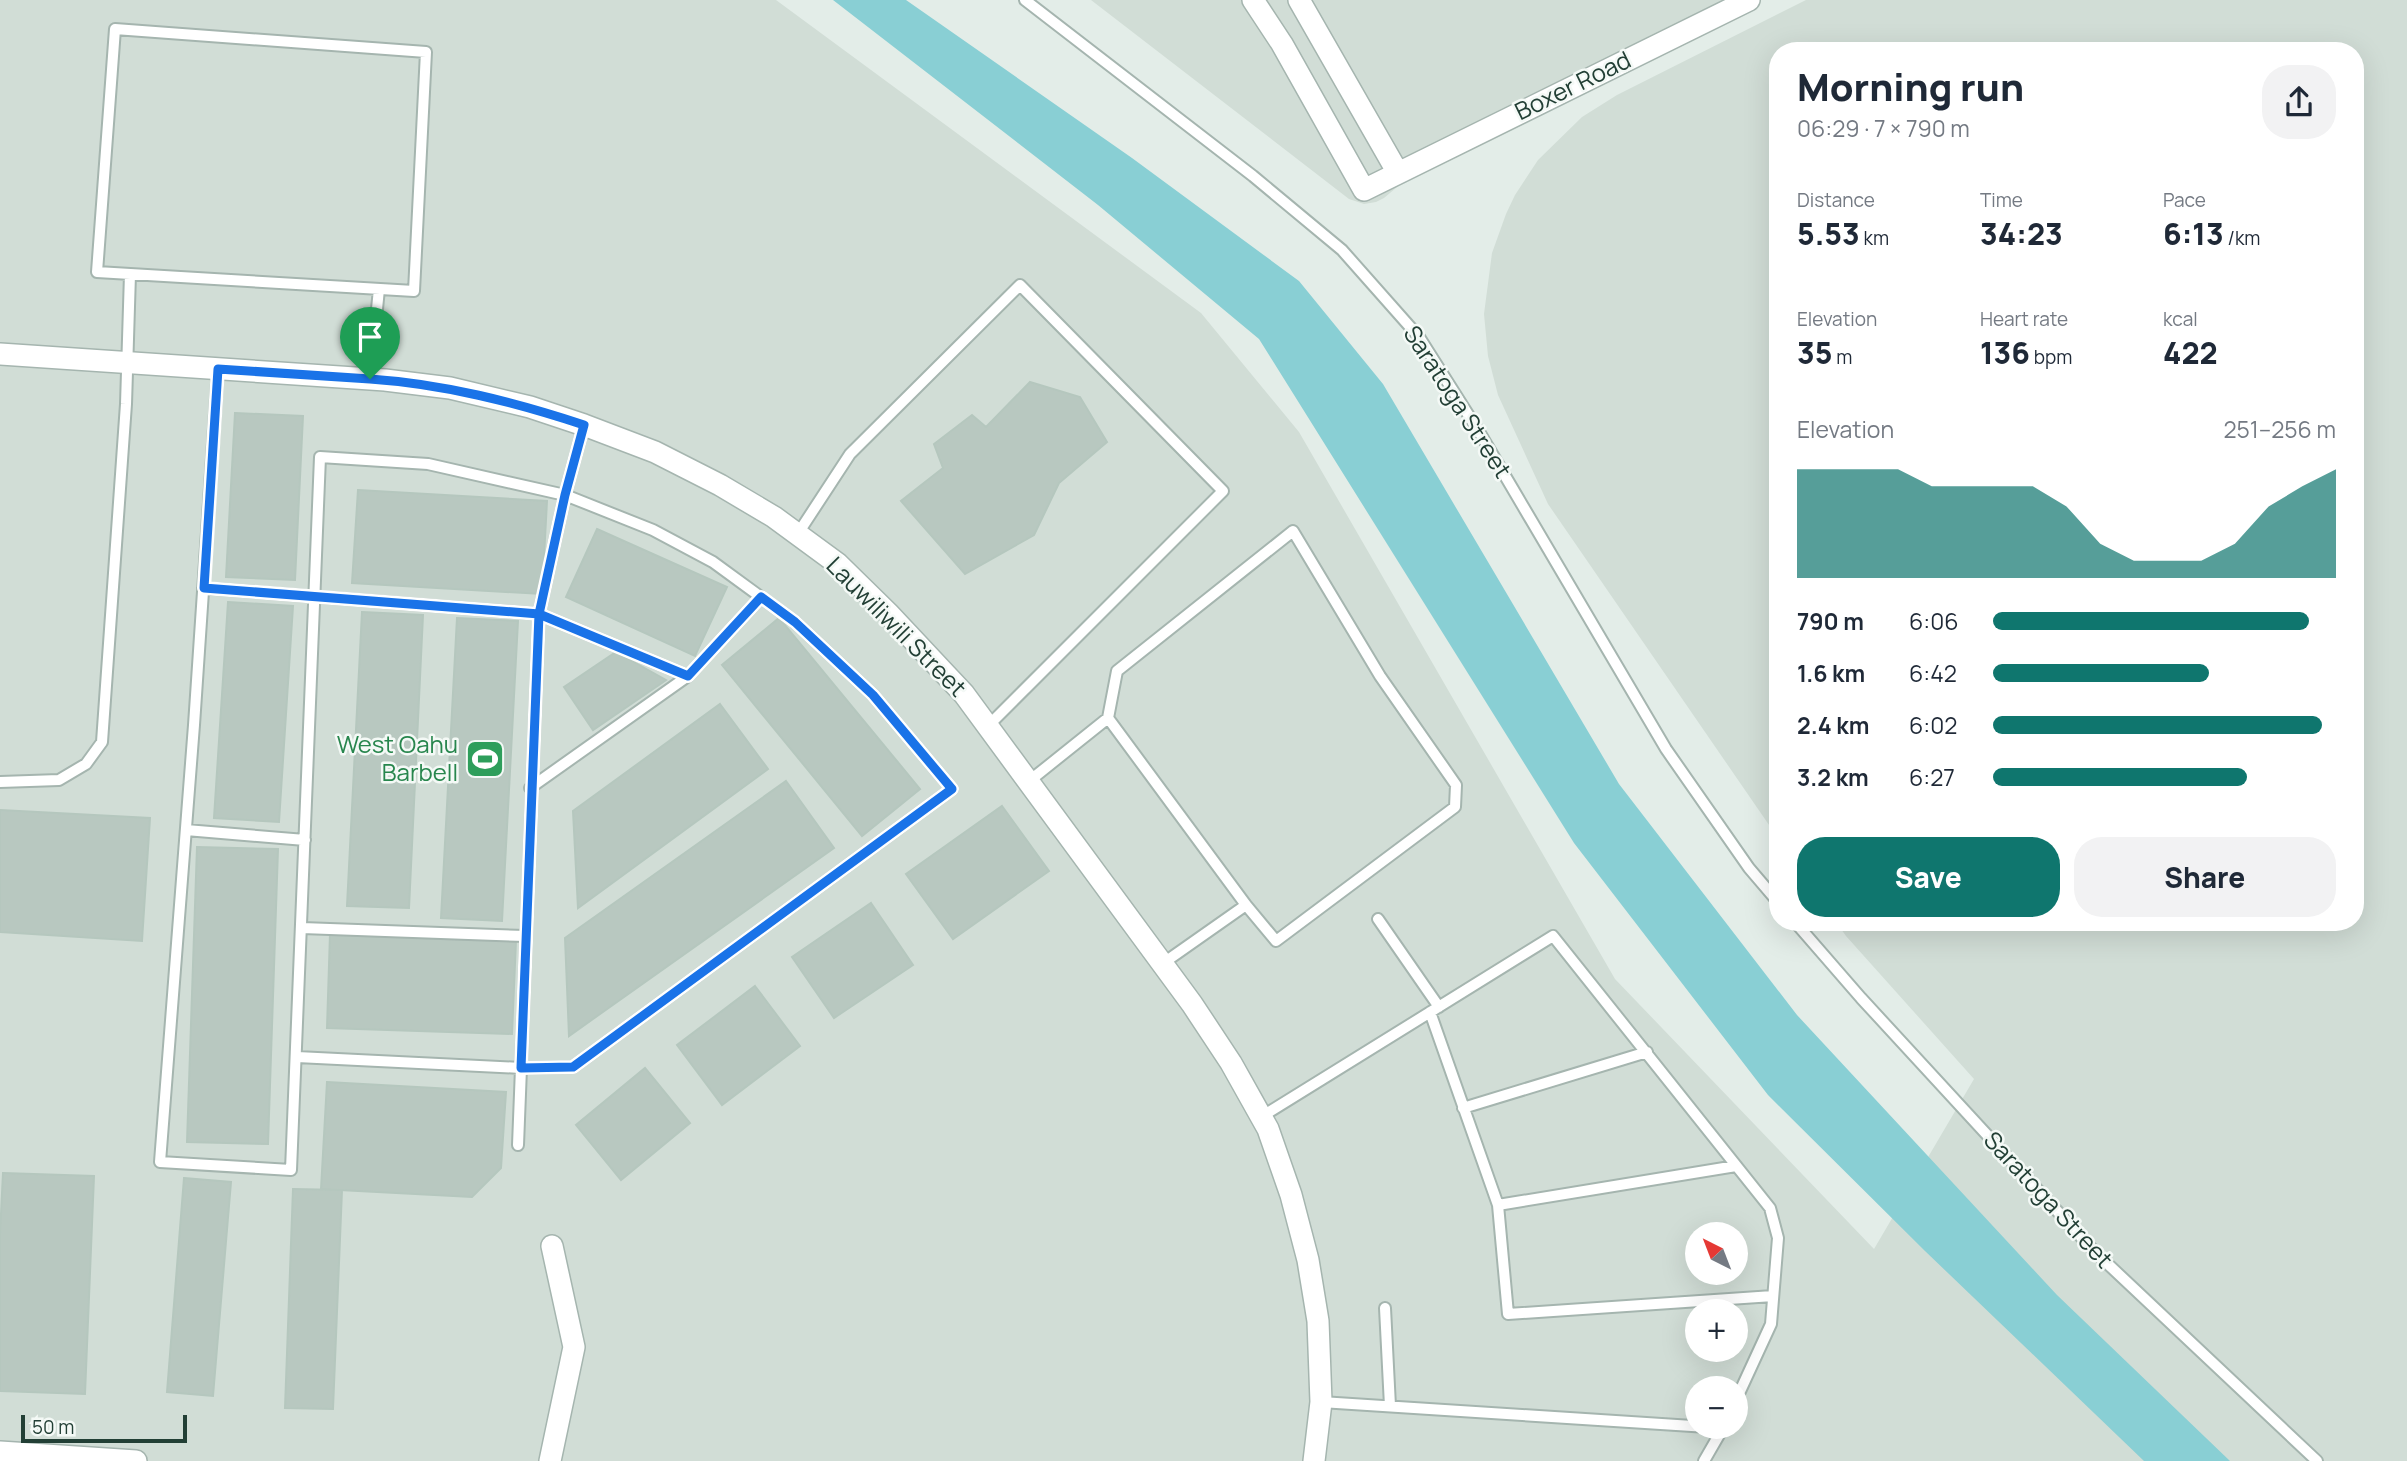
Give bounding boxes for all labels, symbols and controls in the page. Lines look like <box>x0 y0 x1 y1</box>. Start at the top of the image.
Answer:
street label: Boxer Road <box>1509 42 1636 127</box>
text: Morning run <box>1797 60 2024 112</box>
button: share <box>2262 65 2336 139</box>
text: 06:29 · 7 × 790 m <box>1797 112 1970 144</box>
text: Distance <box>1797 187 1875 213</box>
text: Time <box>1980 187 2023 213</box>
text: Pace <box>2163 187 2206 213</box>
text: 5.53 <box>1797 213 1860 254</box>
text: 34:23 <box>1980 213 2063 254</box>
text: 6:13 <box>2163 213 2224 254</box>
text: km <box>1860 225 1889 251</box>
text: /km <box>2224 225 2260 251</box>
text: Elevation <box>1797 306 1877 332</box>
text: Heart rate <box>1980 306 2068 332</box>
text: kcal <box>2163 306 2198 332</box>
pin <box>340 307 400 379</box>
icon: arrive <box>351 318 389 356</box>
street label: Saratoga Street <box>1397 318 1520 484</box>
text: 35 <box>1797 332 1832 373</box>
text: 136 <box>1980 332 2030 373</box>
text: 422 <box>2163 332 2218 373</box>
text: m <box>1832 344 1852 370</box>
text: bpm <box>2030 344 2072 370</box>
text: Elevation <box>1797 413 1894 445</box>
text: 251–256 m <box>2223 413 2336 445</box>
street label: Lauwiliwili Street <box>820 549 974 703</box>
text: 790 m <box>1797 605 1864 637</box>
text: 6:06 <box>1909 605 1958 637</box>
text: 1.6 km <box>1797 657 1865 689</box>
text: 6:42 <box>1909 657 1957 689</box>
text: 2.4 km <box>1797 709 1869 741</box>
text: 6:02 <box>1909 709 1957 741</box>
place label: West Oahu Barbell <box>337 727 458 788</box>
sports icon: West Oahu Barbell <box>464 738 506 780</box>
text: 3.2 km <box>1797 761 1869 793</box>
text: 6:27 <box>1909 761 1955 793</box>
button: Save <box>1797 837 2060 917</box>
button: Share <box>2074 837 2336 917</box>
street label: Saratoga Street <box>1977 1123 2121 1275</box>
north arrow <box>1685 1222 1748 1284</box>
map controls <box>1685 1222 1748 1439</box>
button: + <box>1685 1299 1748 1362</box>
button: − <box>1685 1376 1748 1439</box>
scale bar <box>21 1412 187 1444</box>
text: 50 m <box>32 1414 74 1440</box>

